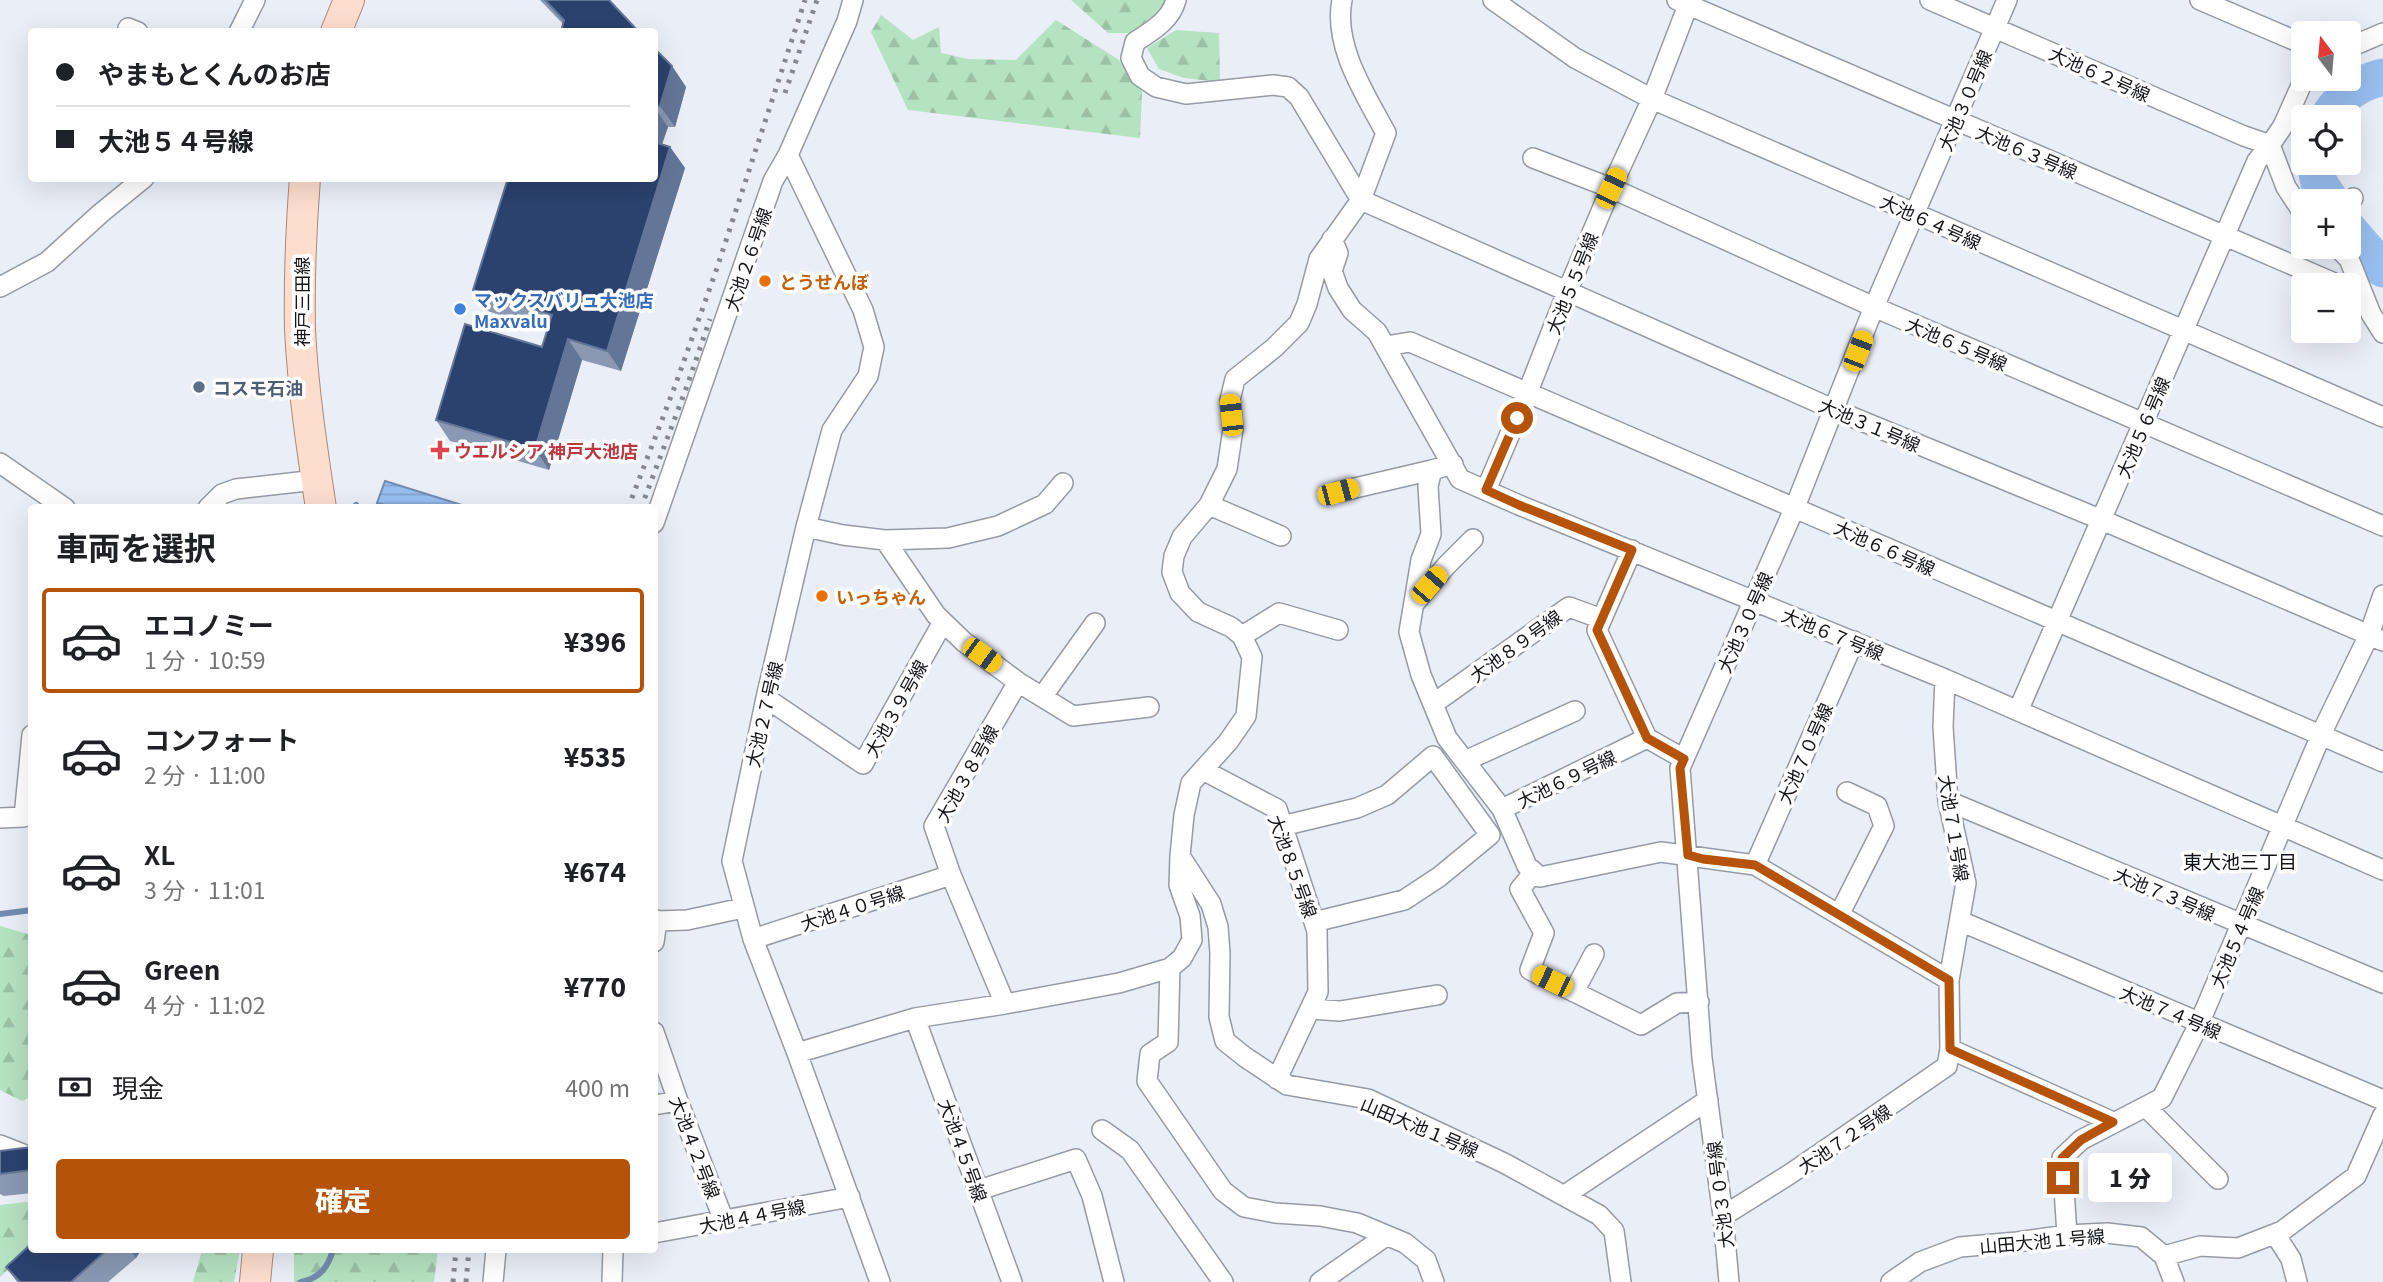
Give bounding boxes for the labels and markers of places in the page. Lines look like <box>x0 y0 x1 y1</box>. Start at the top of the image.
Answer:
place label: とうせんぼ <box>779 268 869 294</box>
marker: とうせんぼ <box>757 273 773 289</box>
place label: マックスバリュ大池店 Maxvalu <box>474 286 653 333</box>
marker: マックスバリュ大池店 Maxvalu <box>452 301 468 317</box>
place label: コスモ石油 <box>213 374 303 400</box>
marker: コスモ石油 <box>191 379 207 395</box>
place label: ウエルシア 神戸大池店 <box>454 437 638 463</box>
marker: ウエルシア 神戸大池店 <box>432 442 448 458</box>
place label: いっちゃん <box>836 583 926 609</box>
marker: いっちゃん <box>814 588 830 604</box>

